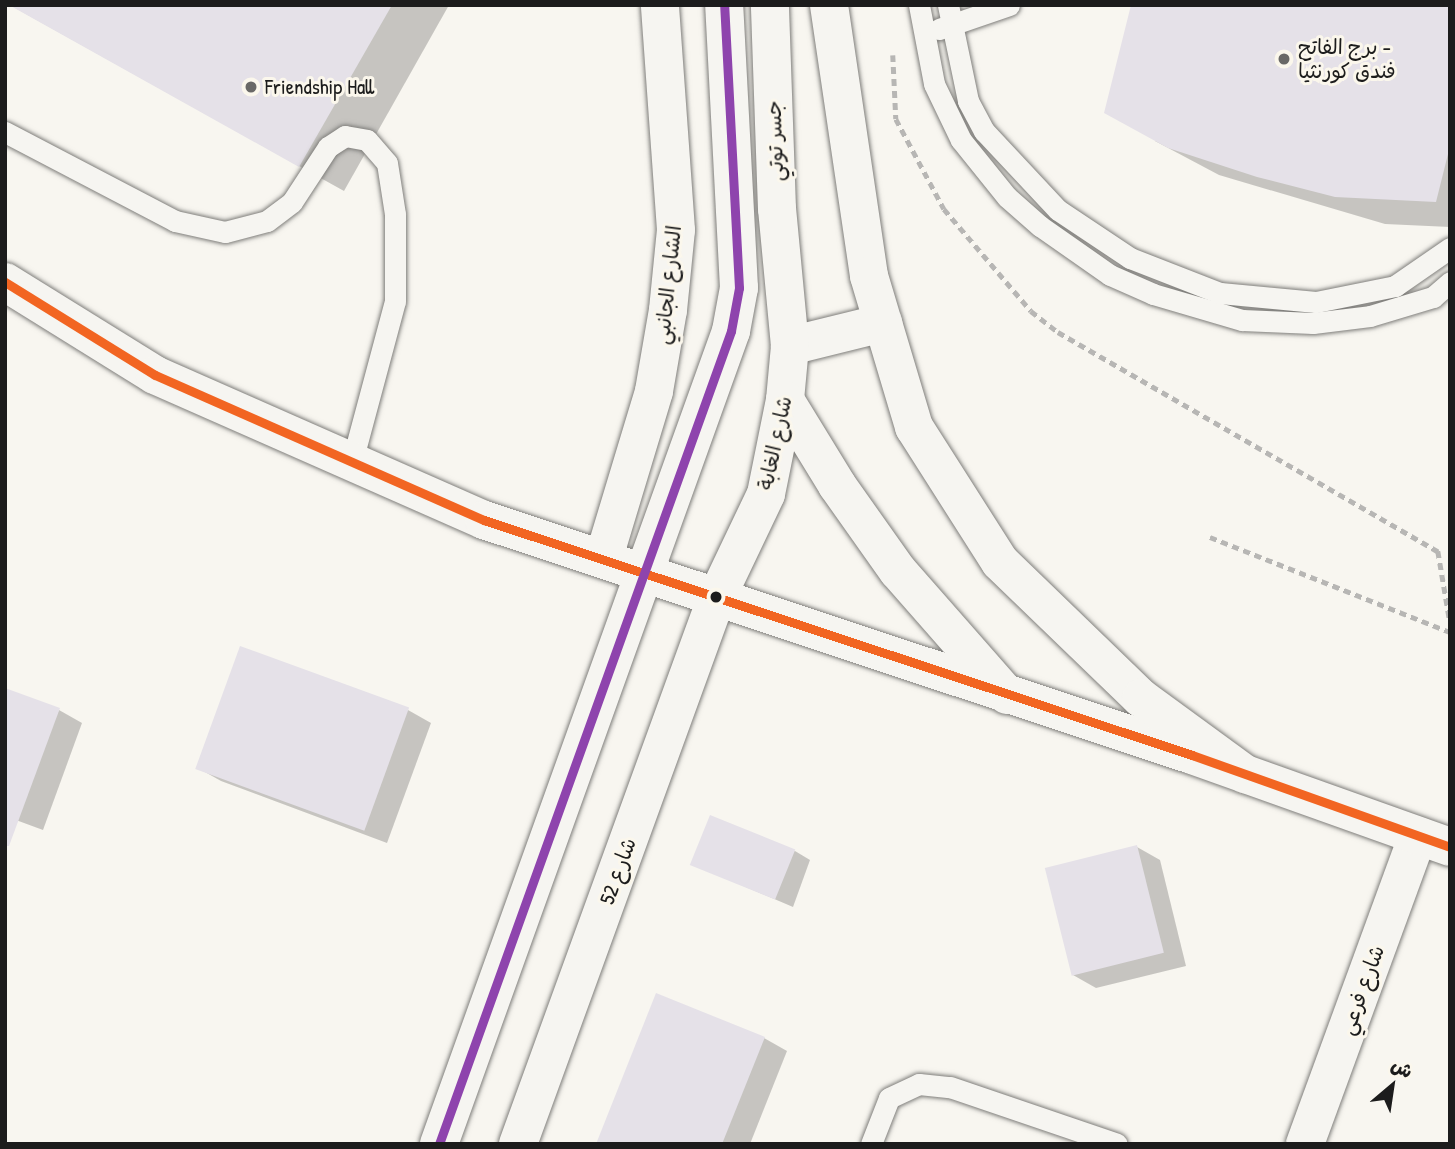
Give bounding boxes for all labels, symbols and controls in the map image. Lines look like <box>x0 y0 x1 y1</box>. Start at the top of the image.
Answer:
place label: برج الفاتح - فندق كورنثيا <box>1298 34 1396 84</box>
marker: برج الفاتح - فندق كورنثيا <box>1276 51 1292 67</box>
place label: Friendship Hall <box>265 74 374 100</box>
marker: Friendship Hall <box>243 79 259 95</box>
street label: جسر توتي <box>761 100 789 182</box>
street label: الشارع الجانبي <box>649 224 687 346</box>
street label: شارع الغابة <box>753 394 797 492</box>
unlabelled marker <box>709 590 723 604</box>
street label: شارع 52 <box>594 834 642 908</box>
street label: شارع فرعي <box>1334 942 1390 1038</box>
north arrow <box>1357 1051 1427 1121</box>
text: ش <box>1387 1051 1418 1084</box>

